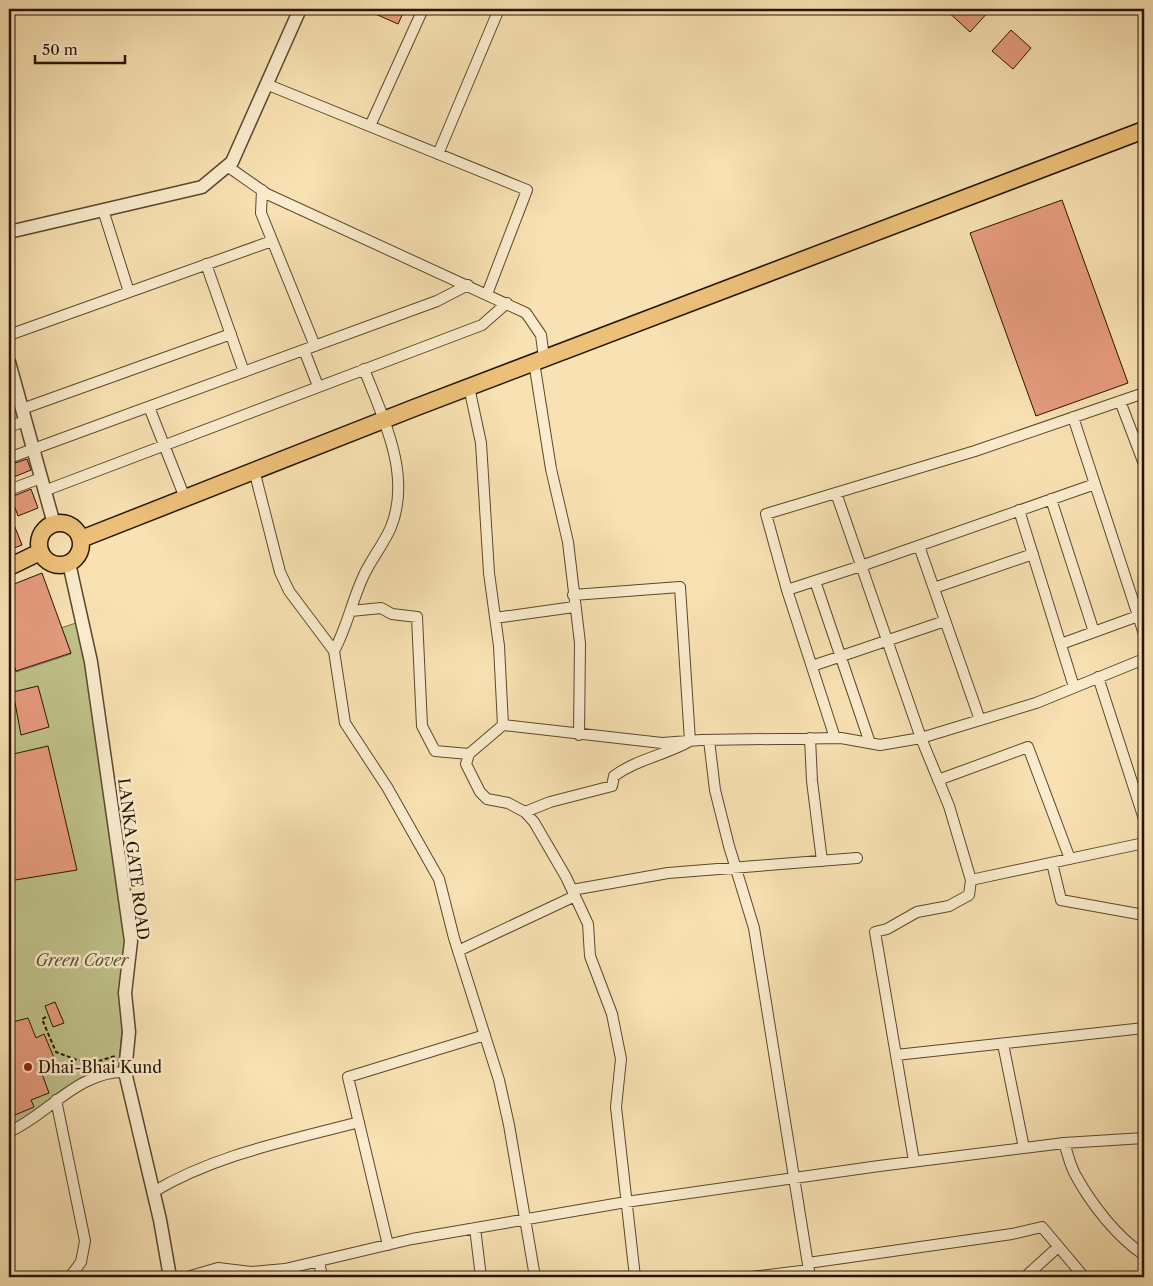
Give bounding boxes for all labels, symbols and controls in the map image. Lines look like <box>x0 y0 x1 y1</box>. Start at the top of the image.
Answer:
scale bar <box>35 32 125 64</box>
text: 50 m <box>42 40 78 59</box>
street label: LANKA GATE ROAD <box>114 777 154 941</box>
park label: Green Cover <box>35 950 130 970</box>
place label: Dhai-Bhai Kund <box>38 1057 162 1077</box>
marker: Dhai-Bhai Kund <box>22 1061 34 1073</box>

